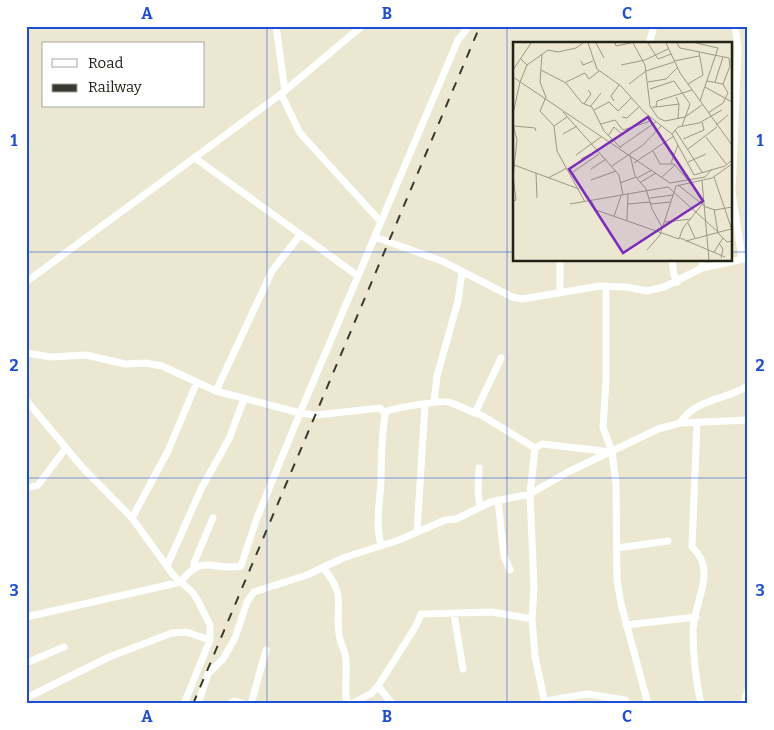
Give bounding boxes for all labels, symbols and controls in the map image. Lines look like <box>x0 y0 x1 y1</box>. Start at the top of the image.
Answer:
text: A <box>141 4 153 23</box>
text: B <box>382 4 392 23</box>
text: C <box>622 4 632 23</box>
legend <box>42 42 205 108</box>
inset map <box>513 42 732 261</box>
text: Road <box>88 54 123 72</box>
text: Railway <box>88 78 142 96</box>
text: 1 <box>11 131 18 150</box>
text: 1 <box>757 131 764 150</box>
text: 2 <box>9 356 19 375</box>
text: 2 <box>755 356 765 375</box>
text: 3 <box>9 581 19 600</box>
text: 3 <box>755 581 765 600</box>
text: A <box>141 707 153 726</box>
text: B <box>382 707 392 726</box>
text: C <box>622 707 632 726</box>

